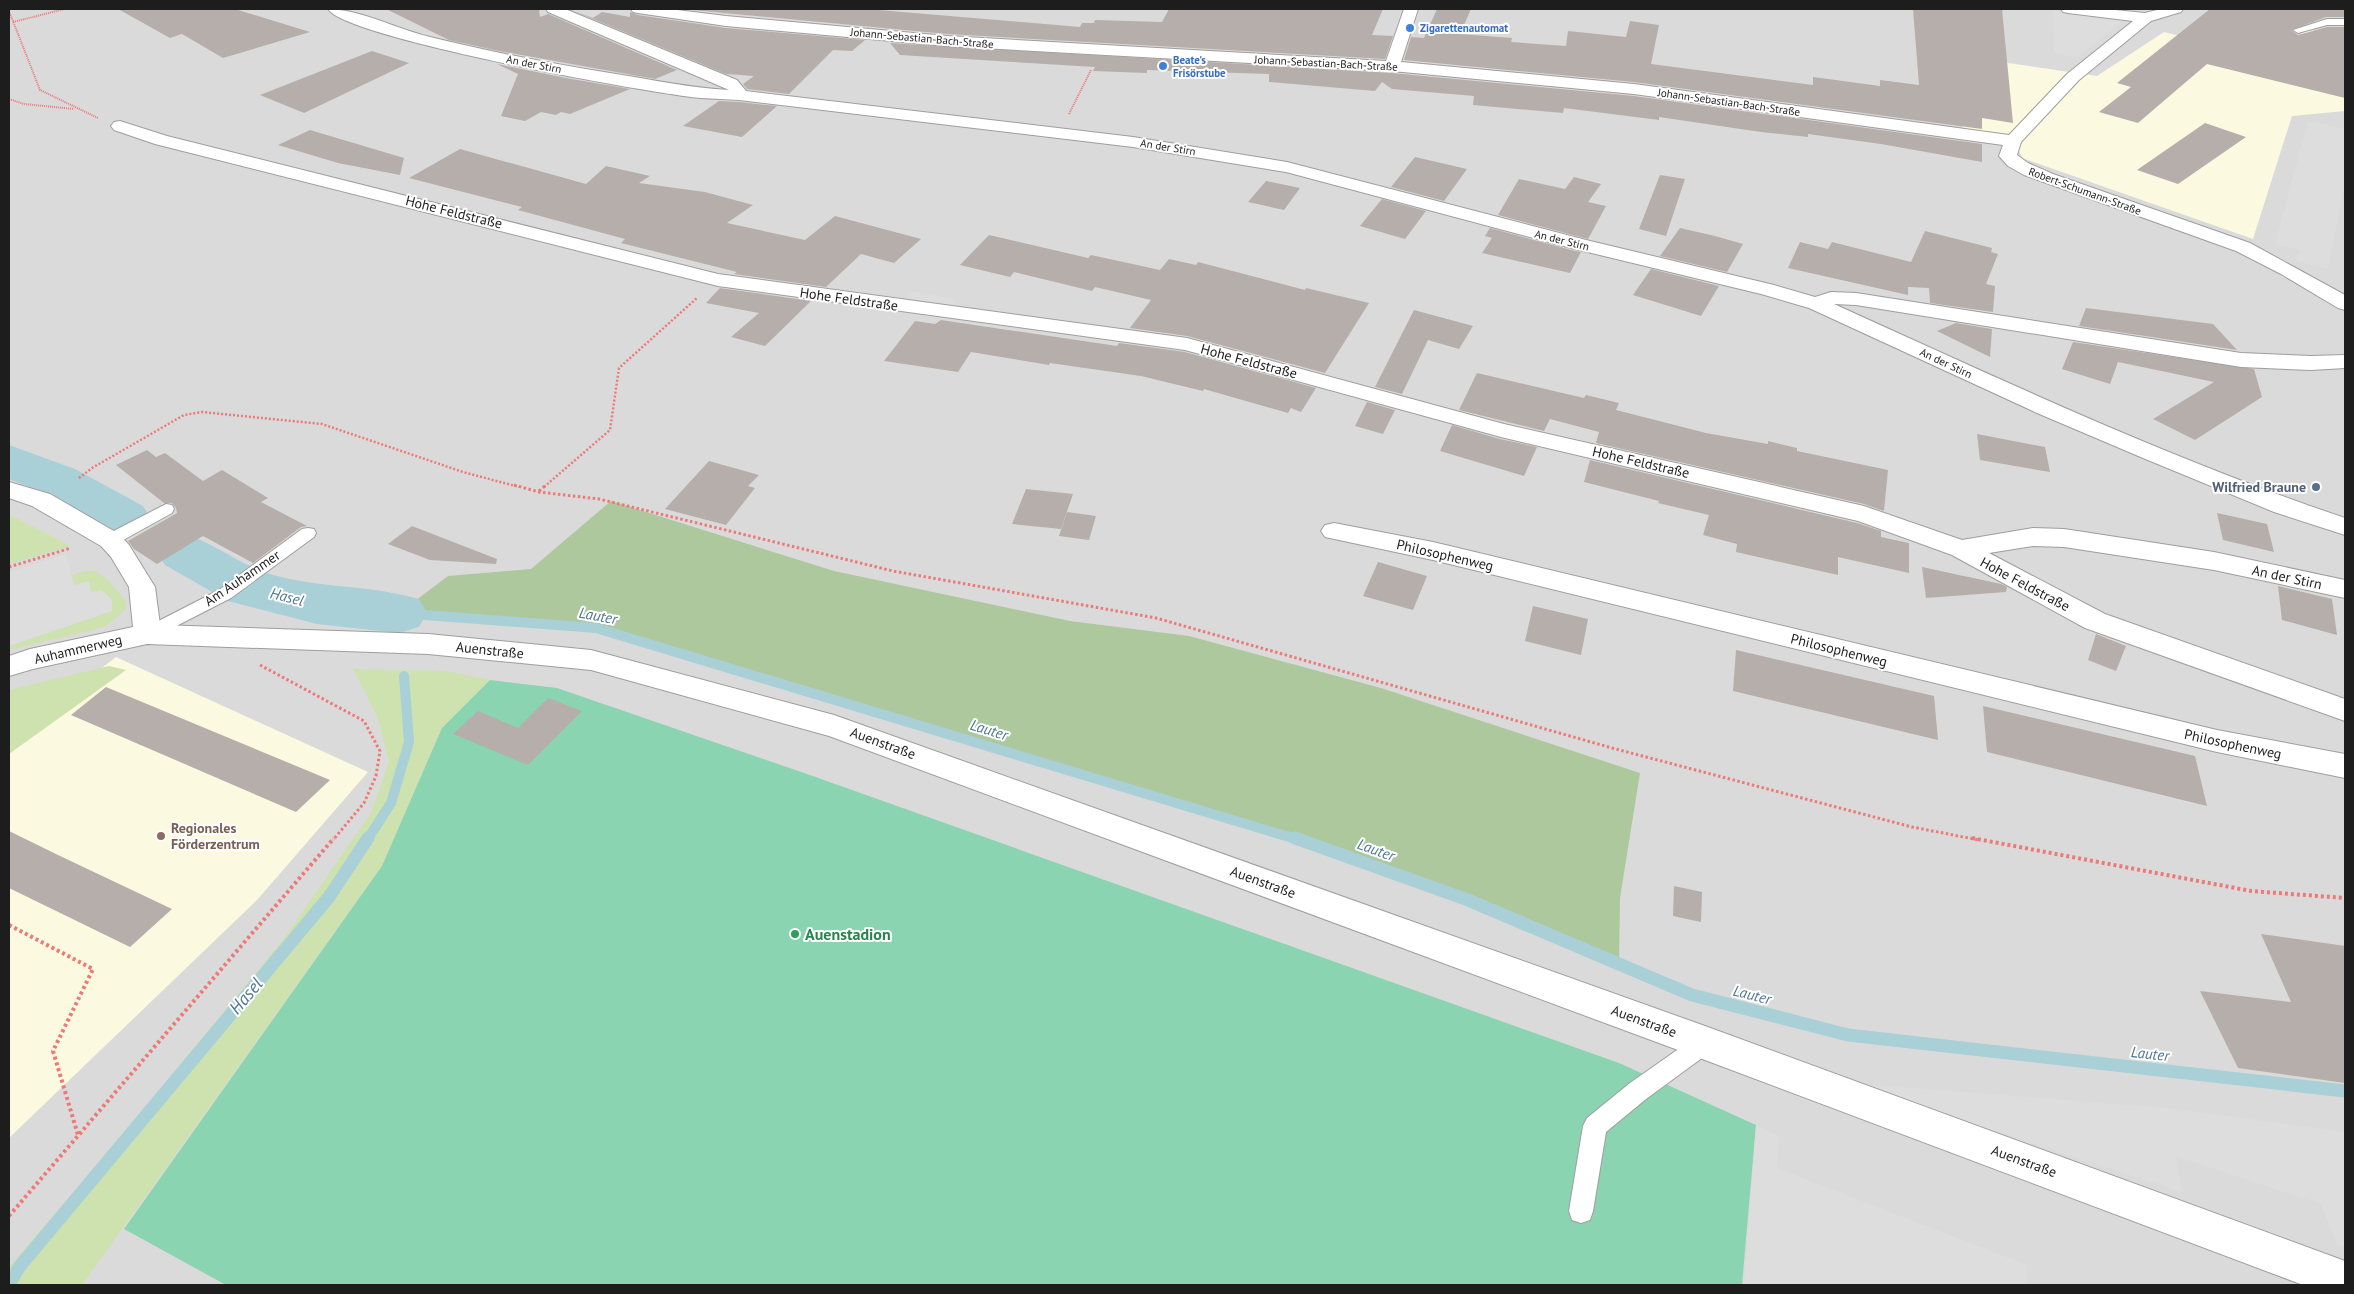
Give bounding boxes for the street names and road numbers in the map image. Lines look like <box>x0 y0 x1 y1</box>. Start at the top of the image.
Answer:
street label: Johann-Sebastian-Bach-Straße <box>849 25 995 51</box>
street label: An der Stirn <box>505 52 563 76</box>
street label: Johann-Sebastian-Bach-Straße <box>1253 52 1399 74</box>
street label: Johann-Sebastian-Bach-Straße <box>1656 85 1802 119</box>
street label: An der Stirn <box>1139 136 1197 158</box>
street label: Robert-Schumann-Straße <box>2027 164 2144 218</box>
street label: Hohe Feldstraße <box>404 191 504 233</box>
street label: An der Stirn <box>1533 226 1591 254</box>
street label: Hohe Feldstraße <box>799 283 899 315</box>
street label: Hohe Feldstraße <box>1199 339 1299 383</box>
street label: An der Stirn <box>1918 345 1974 381</box>
street label: Hohe Feldstraße <box>1591 442 1691 482</box>
street label: Philosophenweg <box>1395 535 1495 575</box>
street label: Am Auhammer <box>201 546 284 610</box>
street label: Hohe Feldstraße <box>1977 553 2073 615</box>
street label: An der Stirn <box>2250 561 2324 593</box>
street label: Philosophenweg <box>1789 629 1889 671</box>
street label: Auhammerweg <box>32 630 124 668</box>
street label: Auenstraße <box>455 637 525 663</box>
street label: Auenstraße <box>848 723 918 763</box>
street label: Philosophenweg <box>2183 725 2283 763</box>
street label: Auenstraße <box>1228 862 1298 902</box>
street label: Auenstraße <box>1609 1001 1679 1041</box>
street label: Auenstraße <box>1989 1141 2059 1181</box>

